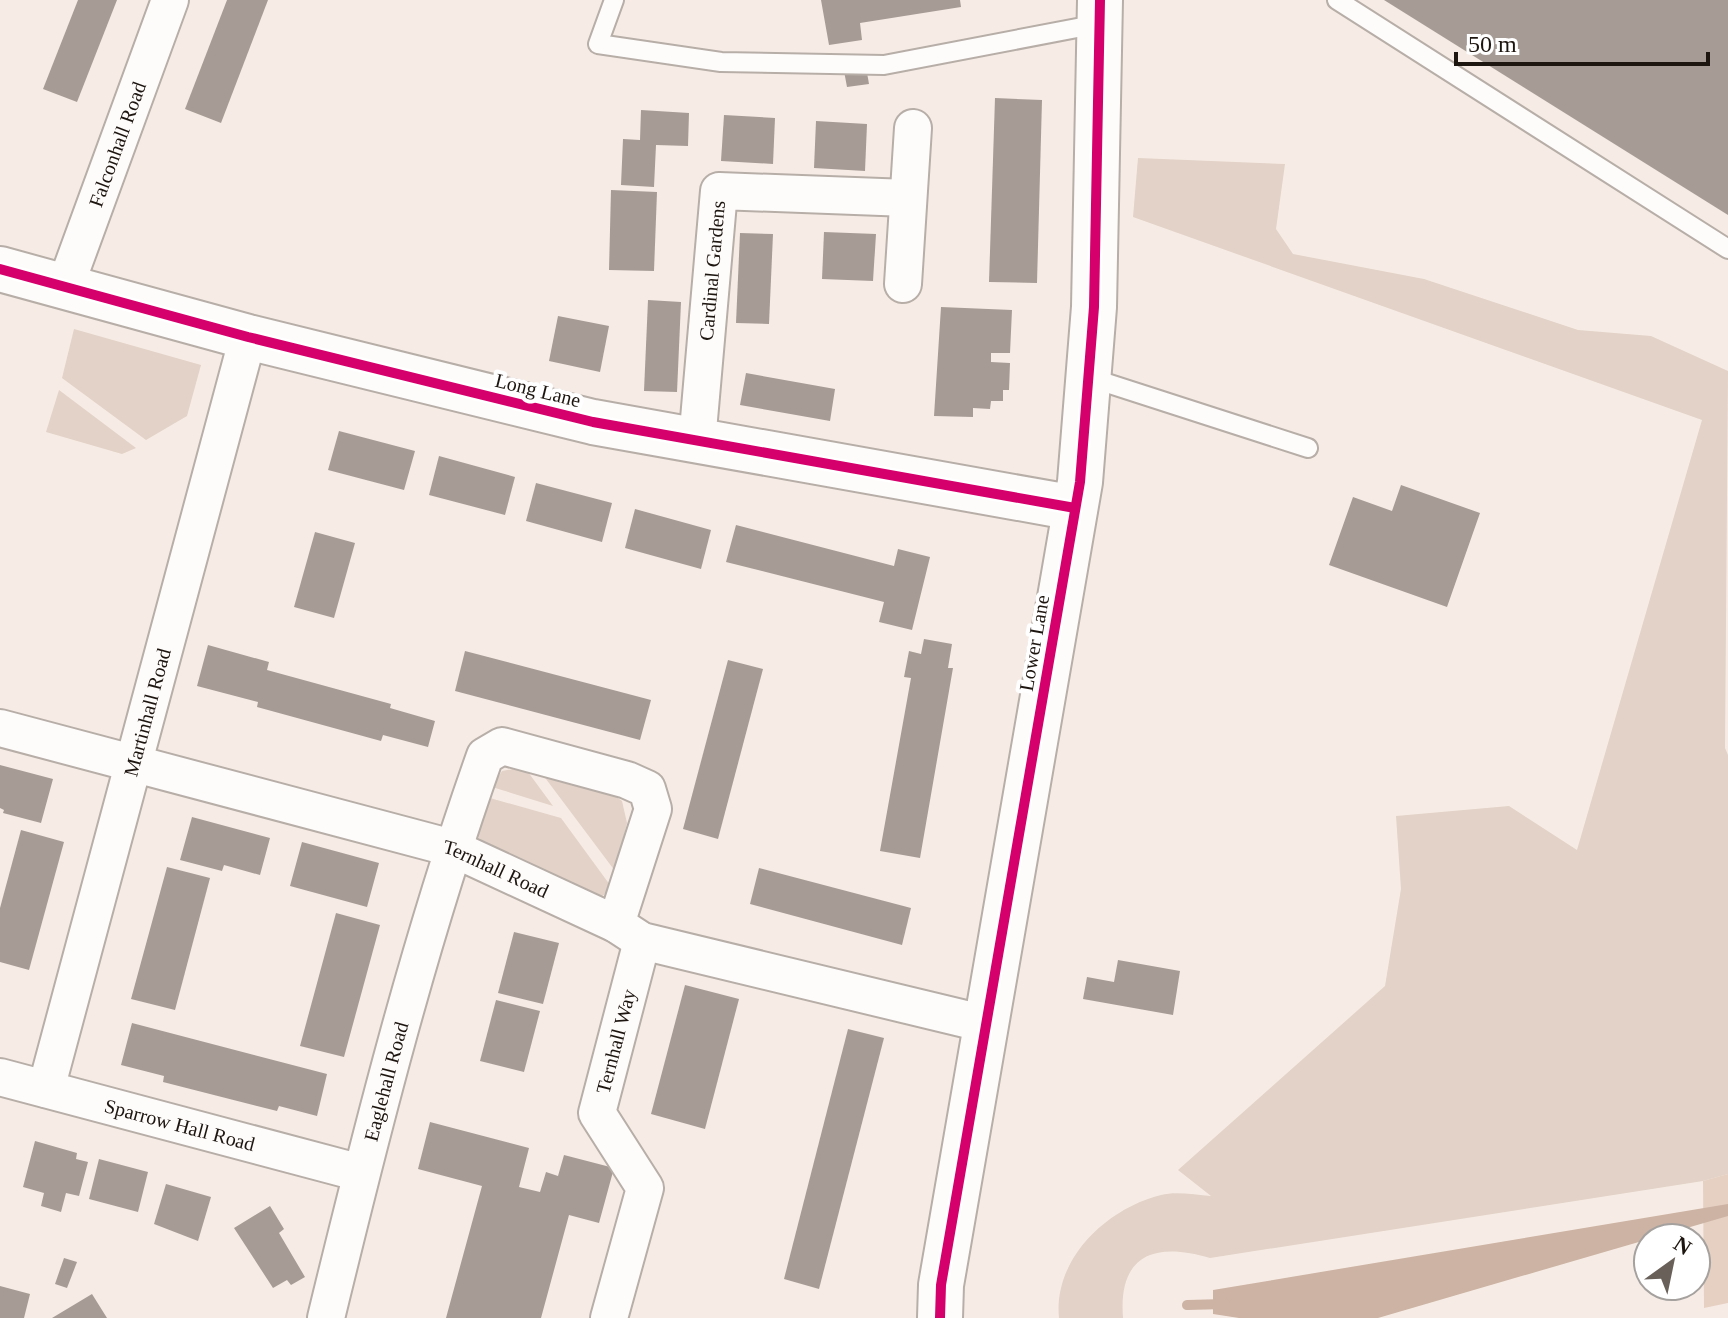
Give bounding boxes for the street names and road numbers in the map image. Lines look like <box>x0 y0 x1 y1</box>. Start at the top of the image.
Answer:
street label: Falconhall Road <box>84 79 150 210</box>
street label: Cardinal Gardens <box>695 199 729 342</box>
street label: Long Lane <box>493 369 583 412</box>
street label: Lower Lane <box>1015 593 1053 693</box>
street label: Martinhall Road <box>119 646 175 779</box>
street label: Ternhall Road <box>441 835 552 902</box>
street label: Ternhall Way <box>592 987 641 1096</box>
street label: Eaglehall Road <box>360 1019 412 1144</box>
street label: Sparrow Hall Road <box>102 1094 257 1155</box>

